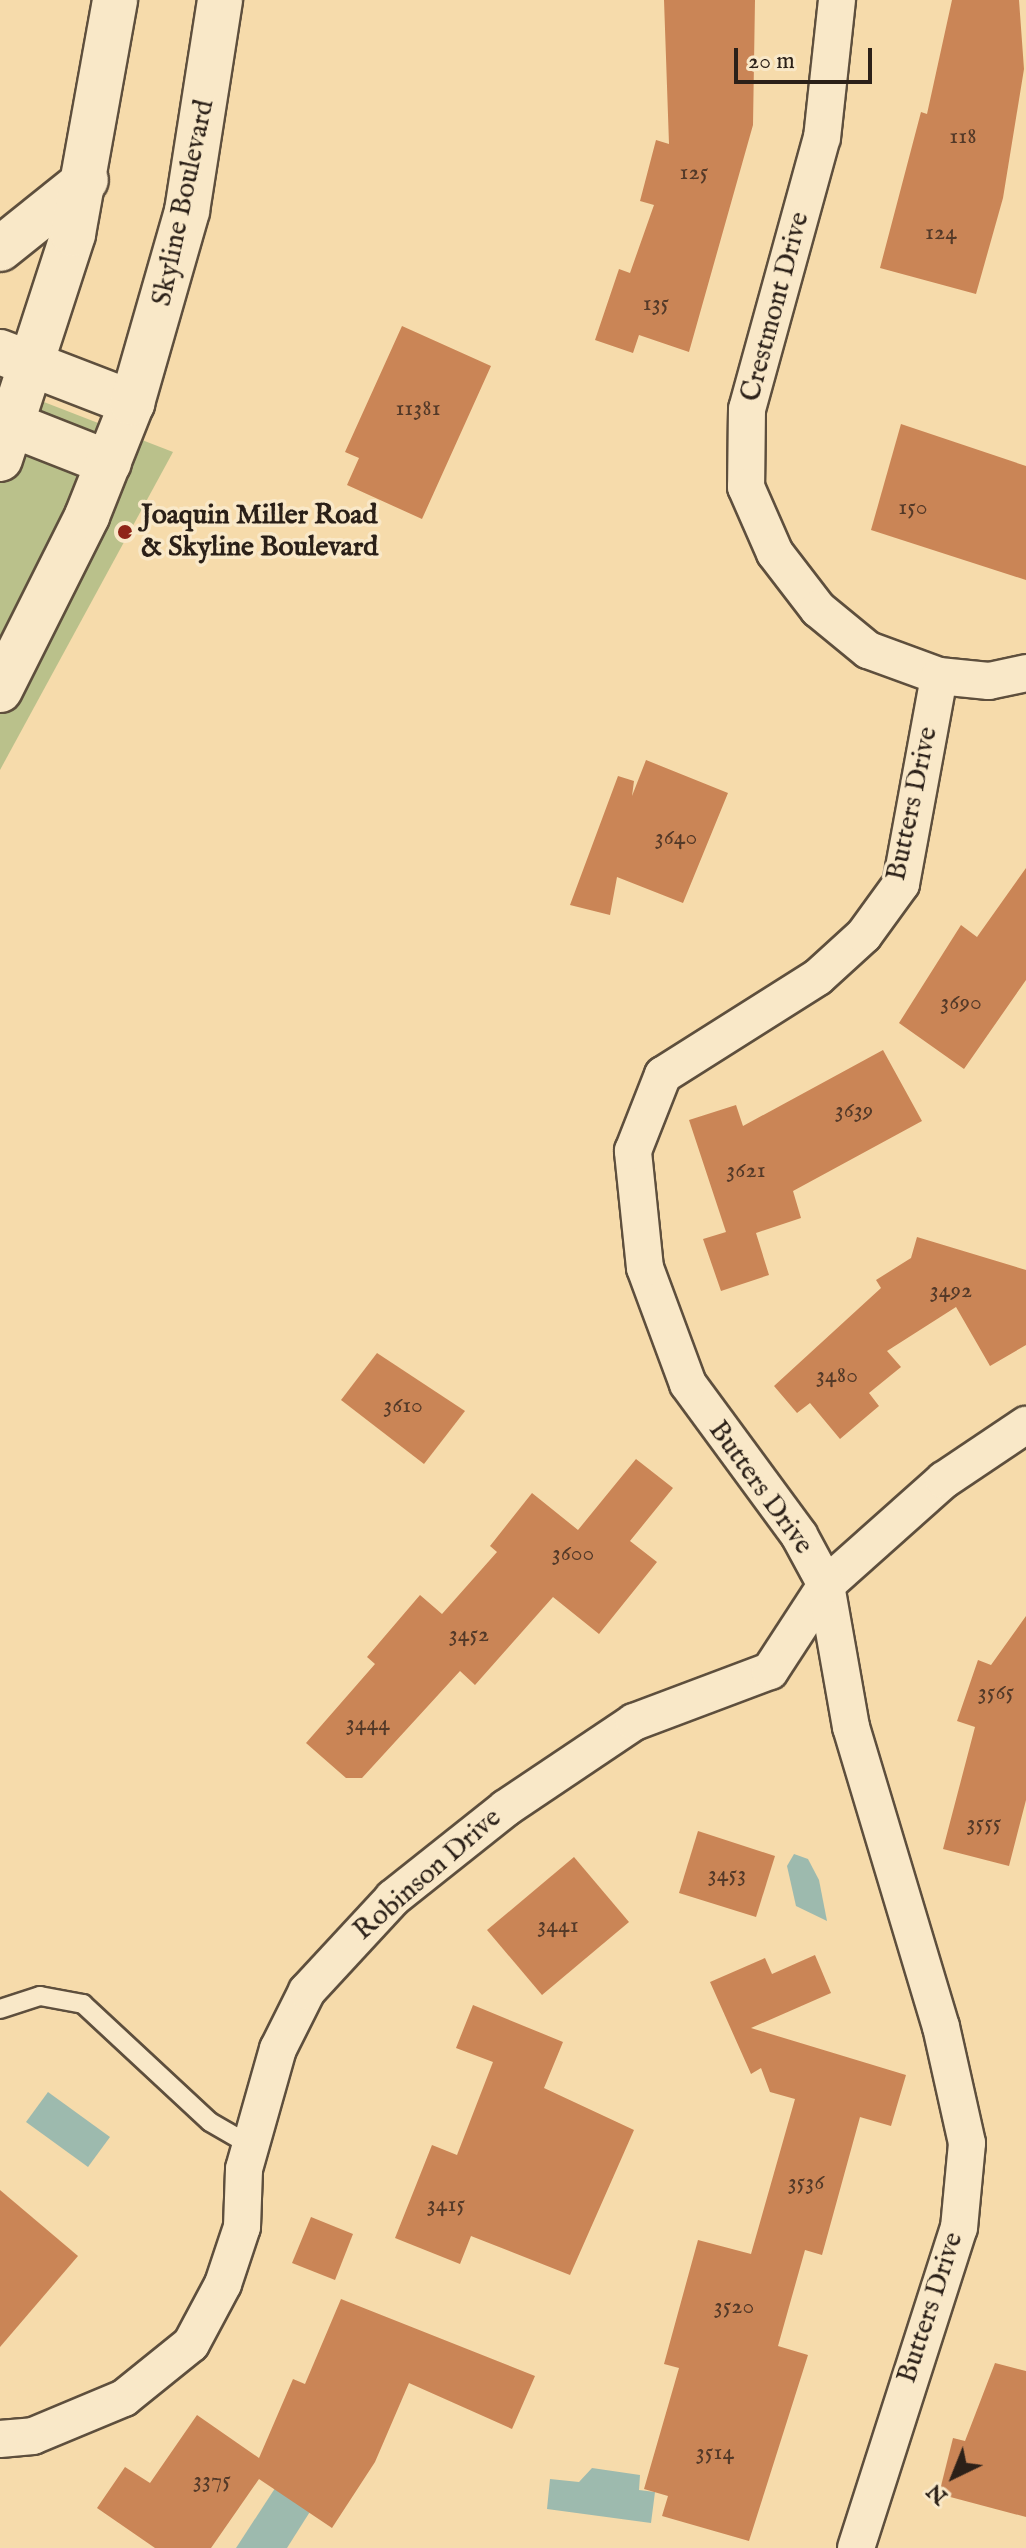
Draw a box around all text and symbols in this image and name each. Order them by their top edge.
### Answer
scale bar [738,32,876,82]
text: 20 m [748,46,795,77]
street label: Skyline Boulevard [146,97,222,309]
house number: 118 [949,123,977,151]
house number: 125 [680,159,708,187]
street label: Crestmont Drive [735,209,817,405]
house number: 124 [925,219,957,247]
house number: 135 [643,290,669,318]
house number: 11381 [395,395,441,423]
house number: 150 [898,494,928,522]
place label: Joaquin Miller Road & Skyline Boulevard [141,499,378,565]
marker: Joaquin Miller Road & Skyline Boulevard [116,523,134,541]
street label: Butters Drive [880,724,946,884]
house number: 3640 [655,824,697,852]
house number: 3690 [940,989,982,1017]
house number: 3639 [835,1097,873,1125]
house number: 3621 [726,1157,766,1185]
house number: 3492 [930,1277,972,1305]
house number: 3480 [816,1362,858,1390]
house number: 3610 [383,1392,423,1420]
street label: Butters Drive [700,1415,820,1561]
house number: 3600 [552,1540,594,1568]
house number: 3452 [449,1621,489,1649]
house number: 3565 [978,1679,1014,1707]
house number: 3444 [346,1710,390,1738]
street label: Robinson Drive [347,1802,509,1948]
house number: 3555 [966,1810,1002,1838]
house number: 3453 [708,1861,746,1889]
house number: 3441 [537,1912,579,1940]
house number: 3536 [788,2169,824,2197]
house number: 3415 [427,2191,465,2219]
street label: Butters Drive [891,2228,971,2388]
house number: 3520 [714,2293,754,2321]
north arrow [914,2436,994,2516]
house number: 3514 [696,2439,734,2467]
house number: 3375 [193,2467,231,2495]
text: N [921,2477,954,2510]

